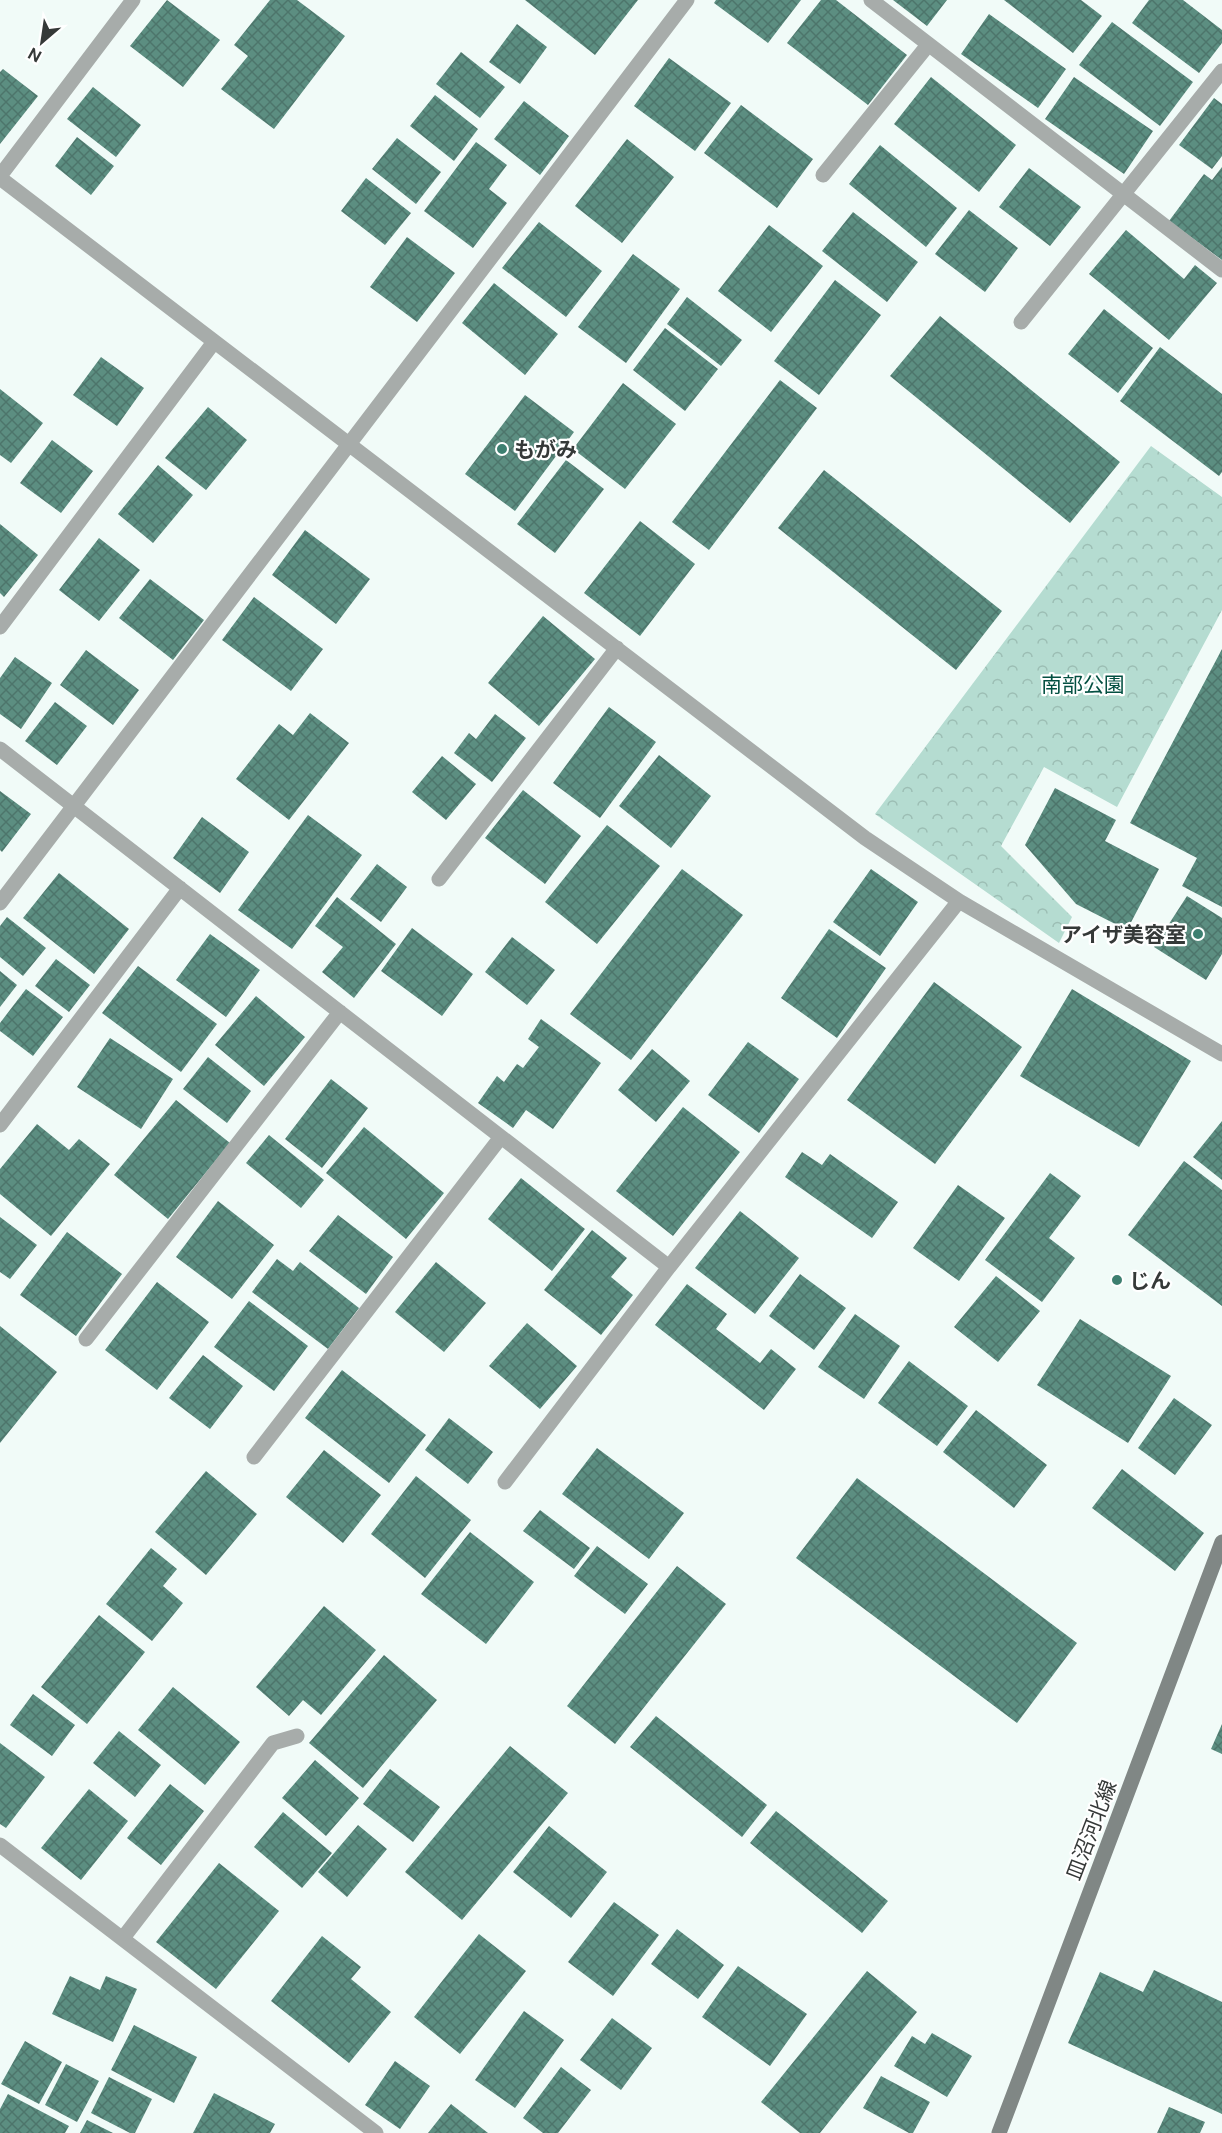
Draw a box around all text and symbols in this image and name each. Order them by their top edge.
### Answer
north arrow [12,12,72,72]
text: N [25,43,45,66]
place label: もがみ [514,437,577,462]
marker: もがみ [495,442,509,456]
park label: 南部公園 [1041,672,1125,697]
place label: アイザ美容室 [1061,922,1186,947]
marker: アイザ美容室 [1191,927,1205,941]
place label: じん [1129,1268,1171,1293]
marker: じん [1110,1273,1124,1287]
street label: 皿沼河北線 [1061,1777,1121,1883]

